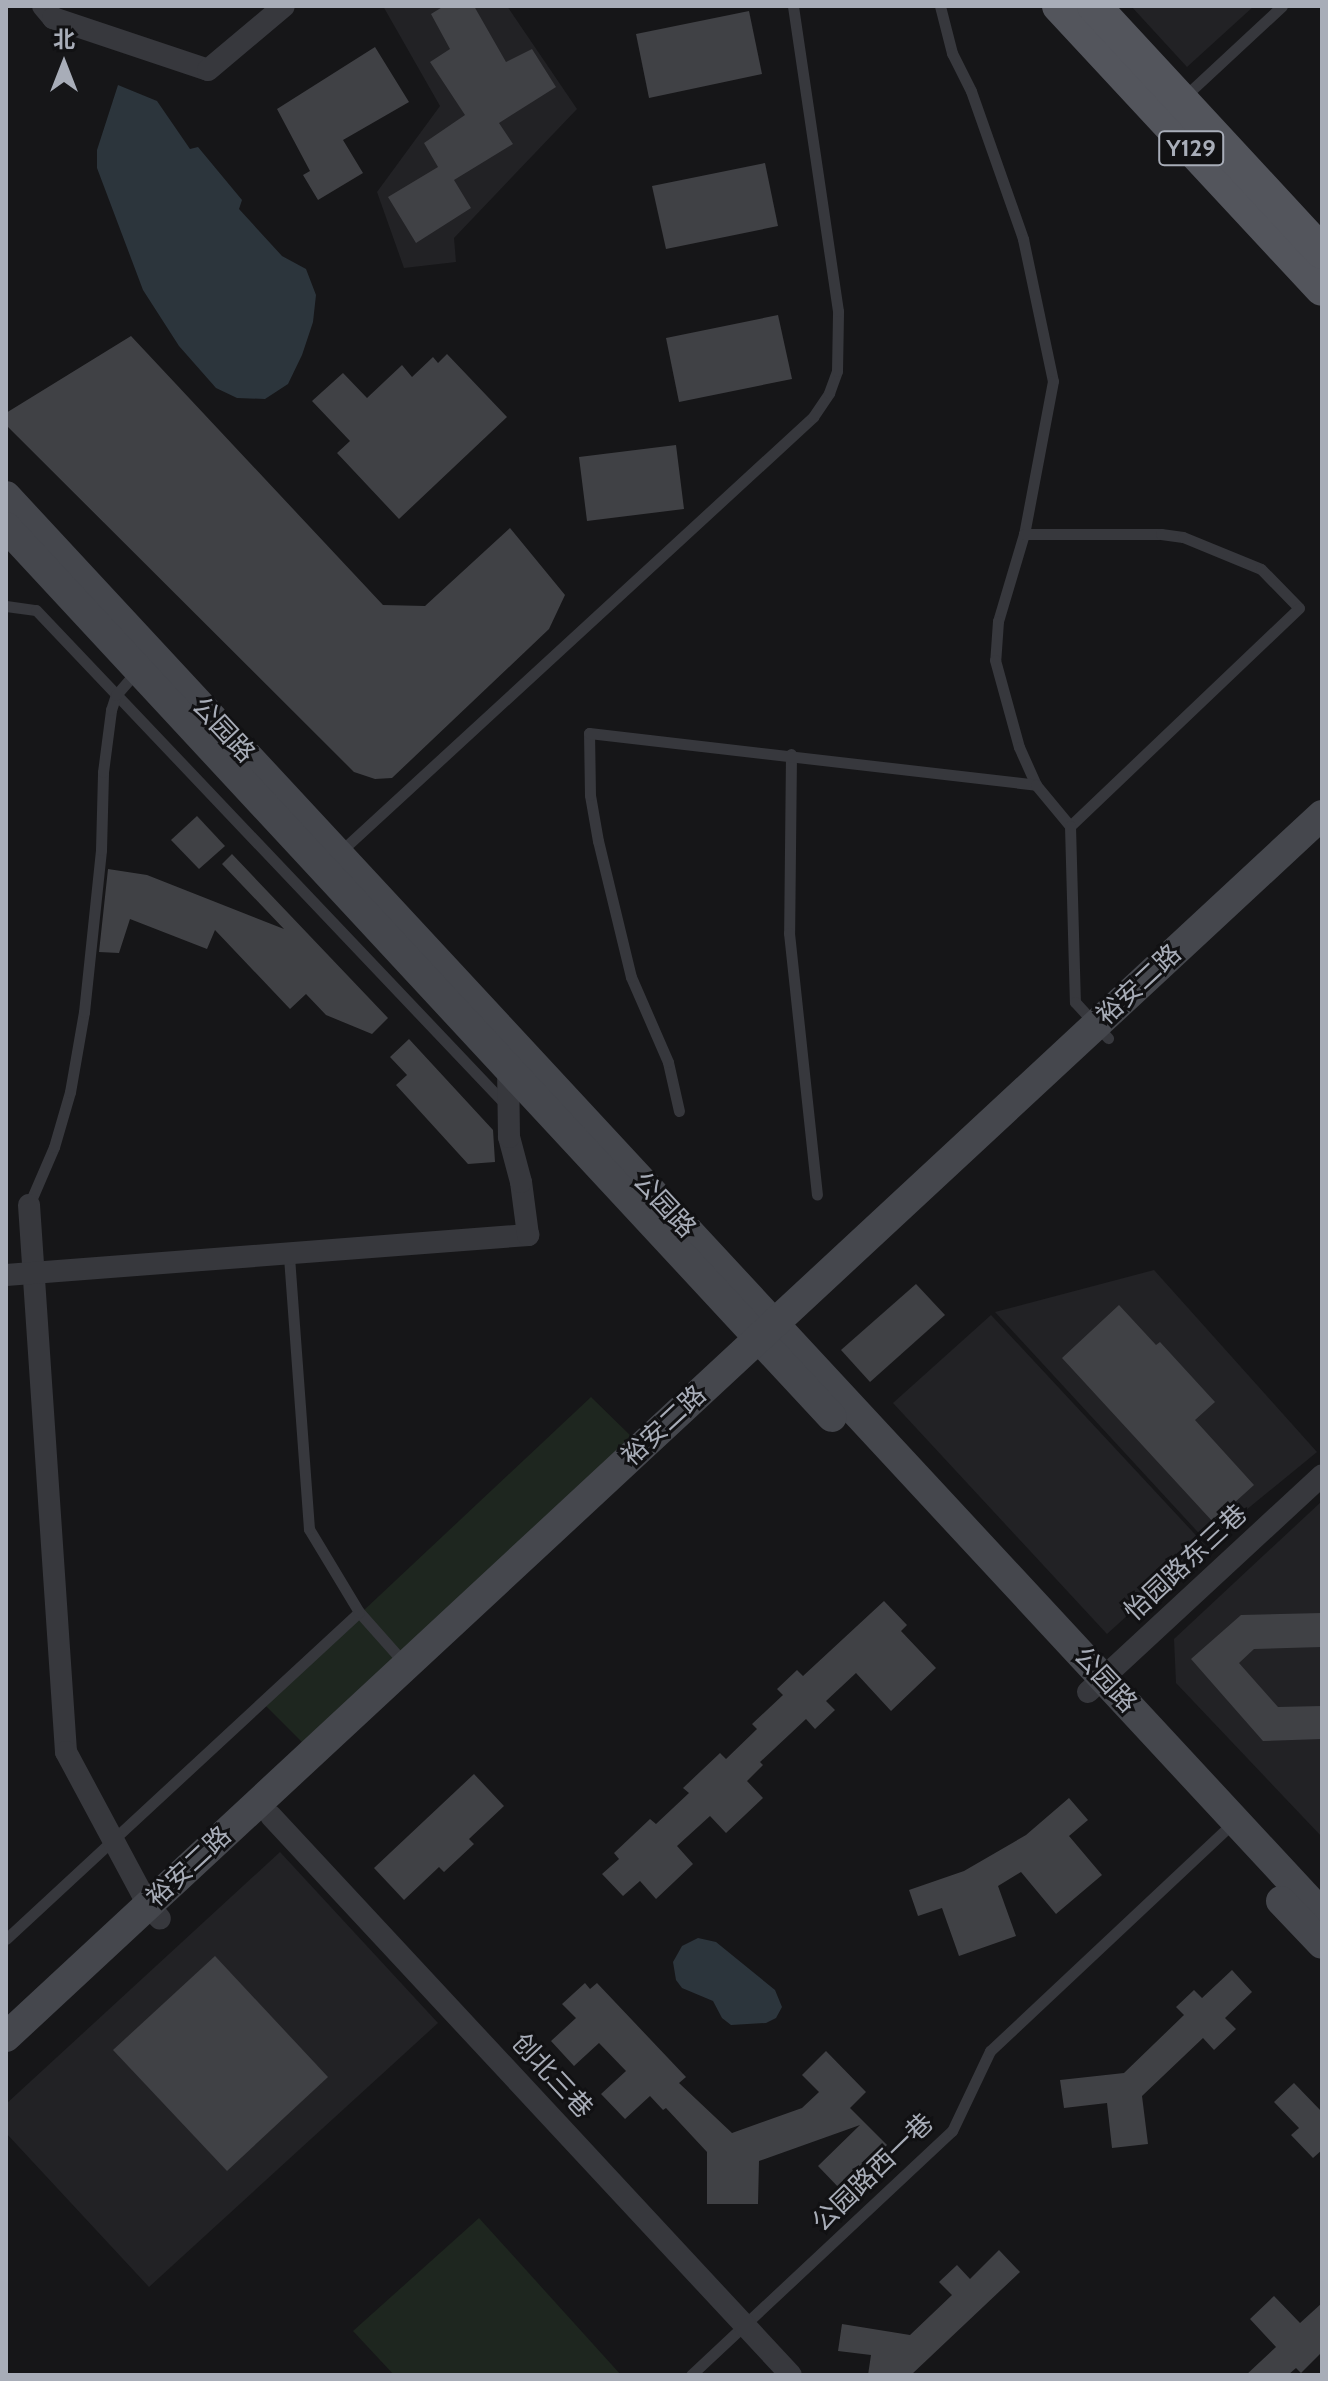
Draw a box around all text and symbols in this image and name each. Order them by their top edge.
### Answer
north arrow [24,24,104,104]
text: 北 [53,26,75,53]
road number: Y129 [1157,128,1225,168]
street label: 公园路 [185,691,261,769]
street label: 裕安二路 [1090,938,1188,1032]
street label: 公园路 [626,1166,702,1244]
street label: 裕安二路 [615,1379,713,1473]
street label: 怡园路东三巷 [1118,1498,1254,1628]
street label: 公园路 [1067,1641,1143,1719]
street label: 裕安二路 [140,1820,238,1914]
street label: 创北三巷 [505,2027,599,2125]
street label: 公园路西一巷 [806,2108,940,2238]

